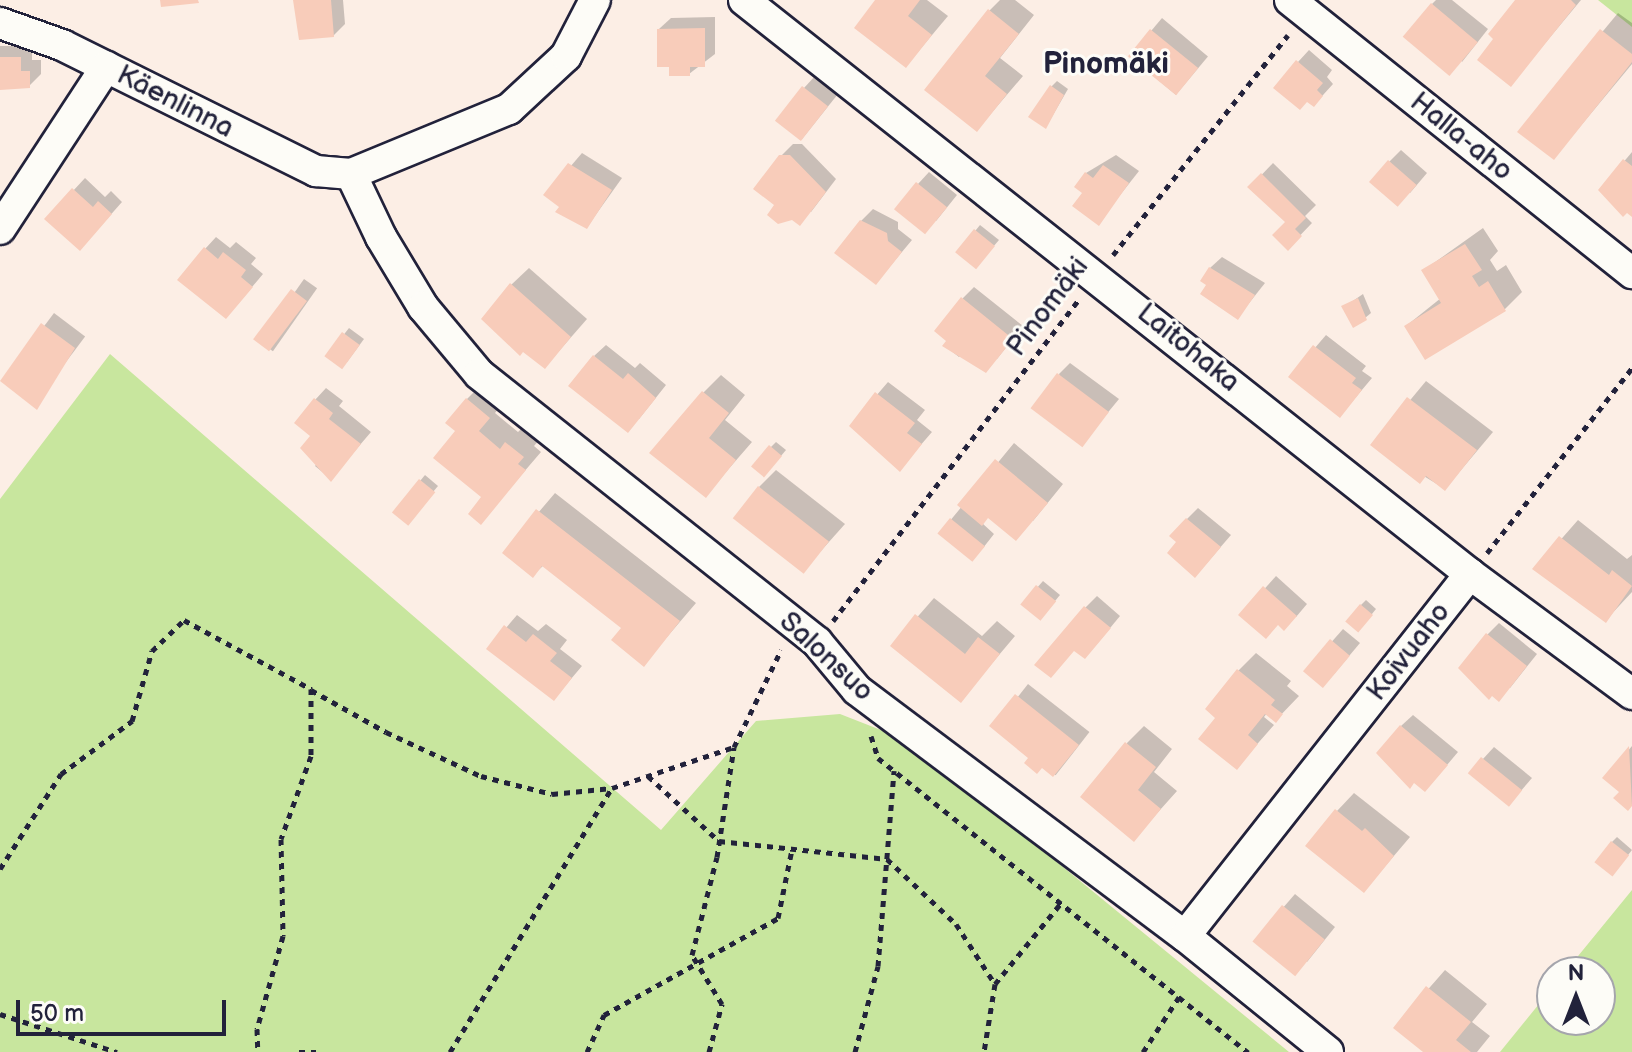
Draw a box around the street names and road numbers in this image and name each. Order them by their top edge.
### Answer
street label: Käenlinna [111,58,239,146]
street label: Halla-aho [1403,86,1519,188]
street label: Pinomäki [1000,251,1096,363]
street label: Laitohaka [1130,297,1246,399]
street label: Koivuaho [1360,596,1458,708]
street label: Salonsuo [772,605,880,709]

